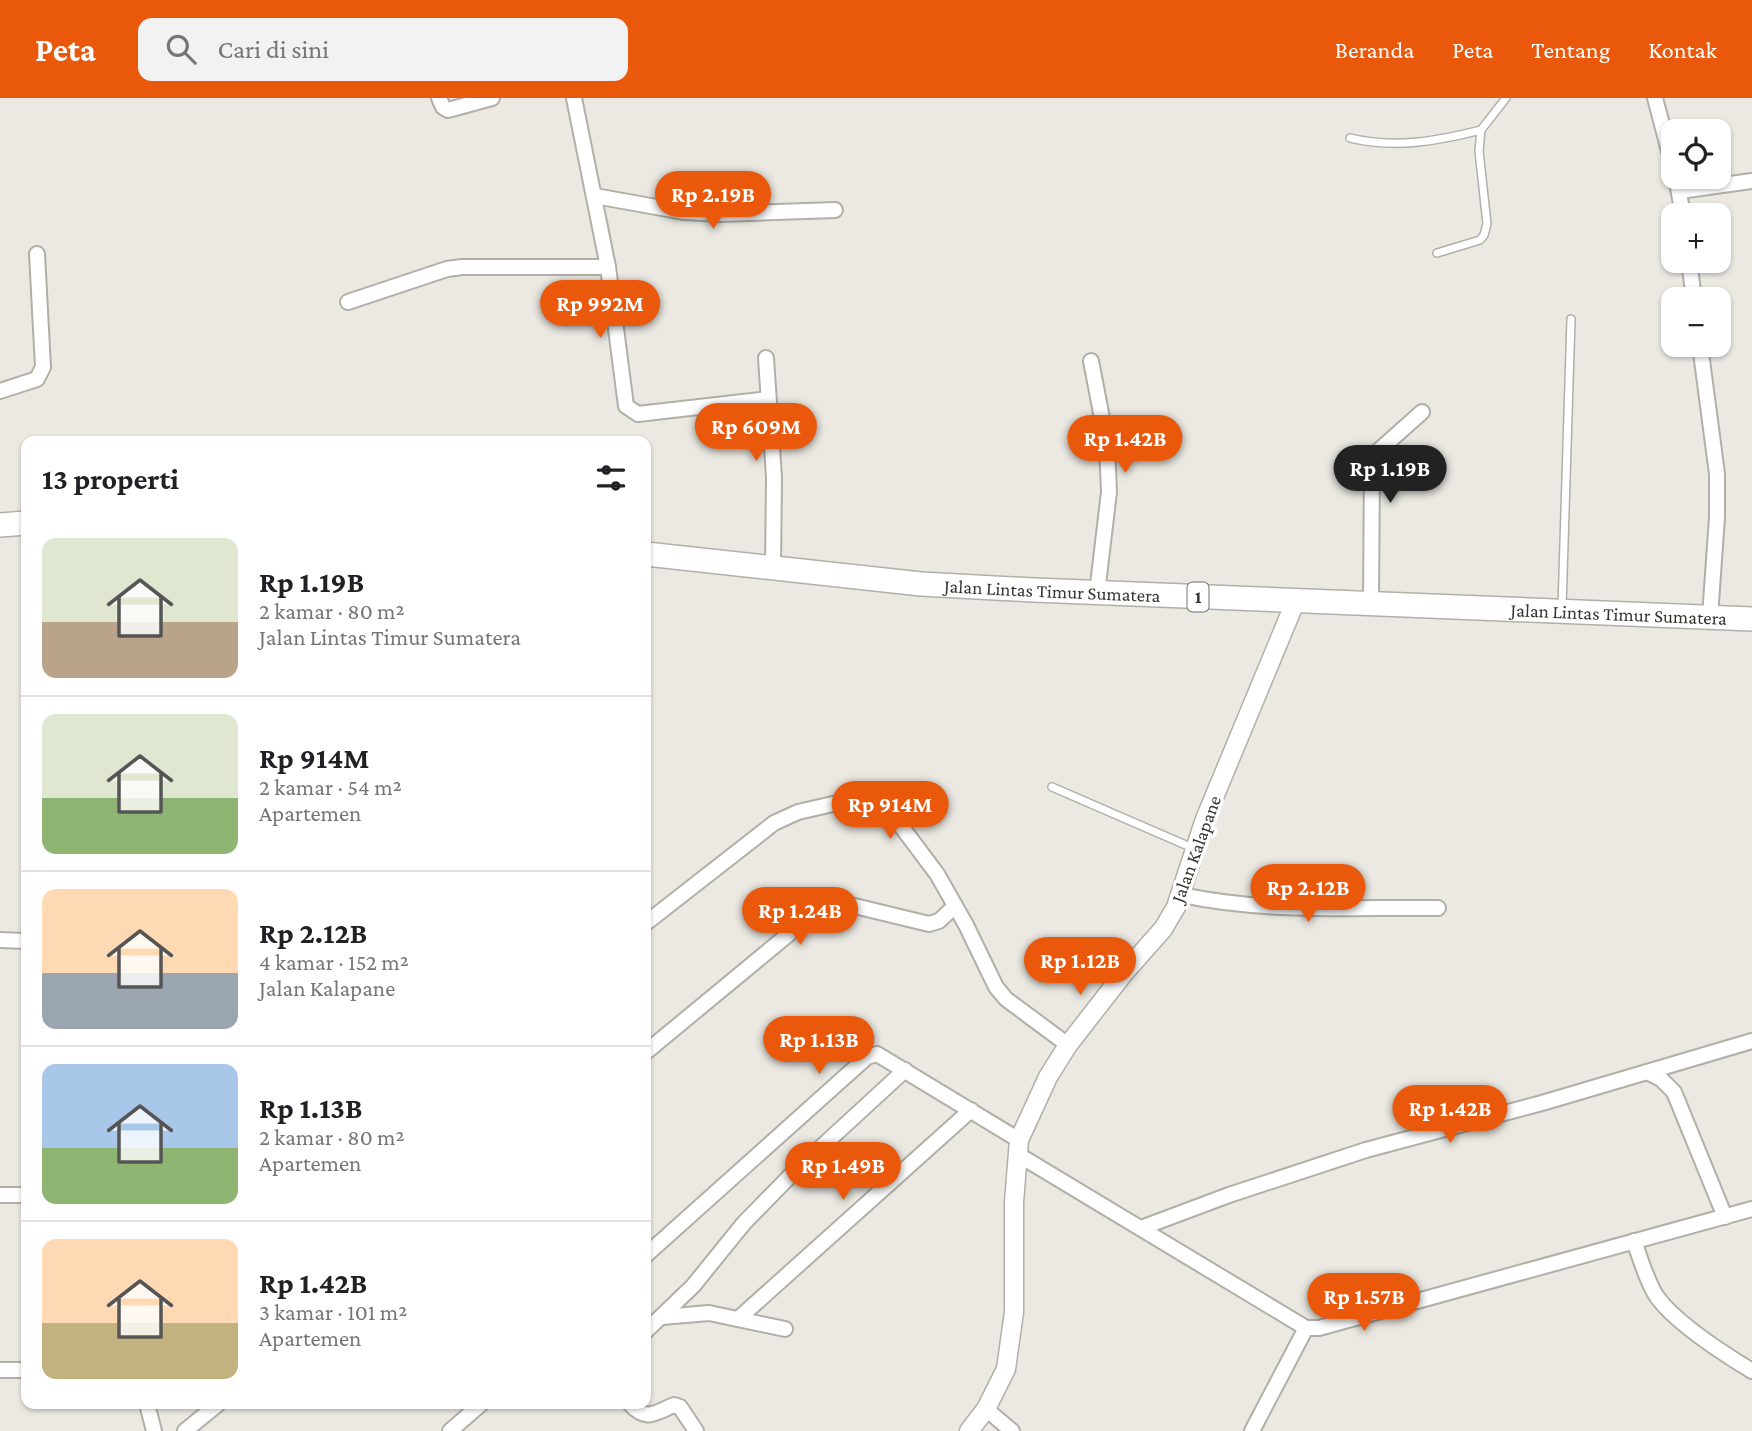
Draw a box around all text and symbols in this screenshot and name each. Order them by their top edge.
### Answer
search box [138,18,628,81]
icon: search [162,30,200,68]
text: Peta [35,31,96,68]
text: Cari di sini [218,35,329,64]
text: Beranda [1335,36,1414,63]
text: Peta [1452,36,1493,63]
text: Tentang [1531,36,1610,63]
text: Kontak [1648,36,1717,63]
map controls [1661,119,1731,357]
button: locate [1661,119,1731,189]
pin: Rp 2.19B [641,172,785,231]
text: Rp 2.19B [671,181,755,207]
button: + [1661,203,1731,273]
pin: Rp 992M [535,280,665,340]
button: − [1661,287,1731,357]
text: Rp 992M [556,290,644,316]
pin: Rp 609M [691,404,821,463]
text: Rp 609M [711,413,801,439]
pin: Rp 1.42B [1053,416,1197,475]
text: Rp 1.42B [1083,425,1167,451]
pin: Rp 1.19B [1318,446,1462,505]
text: Rp 1.19B [1350,455,1430,481]
icon: filters [592,459,630,497]
text: 13 properti [42,462,179,495]
text: Rp 1.19B [259,565,364,598]
icon: home [98,566,182,650]
street label: Jalan Lintas Timur Sumatera [942,575,1161,606]
road number: 1 [1188,583,1208,612]
text: 2 kamar · 80 m² [259,598,404,624]
street label: Jalan Lintas Timur Sumatera [1508,599,1728,628]
text: Jalan Lintas Timur Sumatera [259,624,521,650]
text: Rp 914M [259,741,369,774]
icon: home [98,742,182,826]
text: 2 kamar · 54 m² [259,774,402,800]
pin: Rp 914M [825,782,955,841]
text: Rp 914M [848,791,932,817]
street label: Jalan Kalapane [1166,793,1225,907]
text: Apartemen [259,800,361,826]
pin: Rp 2.12B [1236,864,1380,924]
text: Rp 2.12B [1266,874,1350,900]
pin: Rp 1.24B [728,888,872,947]
text: Rp 1.24B [758,897,842,923]
text: Rp 2.12B [259,916,367,949]
icon: home [98,917,182,1001]
pin: Rp 1.12B [1008,937,1152,997]
text: Rp 1.12B [1040,947,1120,973]
text: 4 kamar · 152 m² [259,949,409,975]
text: Jalan Kalapane [259,975,395,1001]
pin: Rp 1.13B [747,1016,891,1076]
text: Rp 1.13B [779,1026,859,1052]
pin: Rp 1.42B [1378,1086,1522,1145]
text: Rp 1.13B [259,1091,363,1124]
icon: home [98,1092,182,1176]
text: Rp 1.42B [1408,1095,1492,1121]
text: 2 kamar · 80 m² [259,1124,404,1150]
pin: Rp 1.49B [771,1142,915,1202]
text: Apartemen [259,1150,361,1176]
text: Rp 1.49B [801,1152,885,1178]
text: Rp 1.42B [259,1266,368,1299]
icon: home [98,1267,182,1351]
pin: Rp 1.57B [1292,1274,1436,1333]
text: Rp 1.57B [1323,1283,1405,1309]
text: 3 kamar · 101 m² [259,1299,407,1325]
text: Apartemen [259,1325,361,1351]

